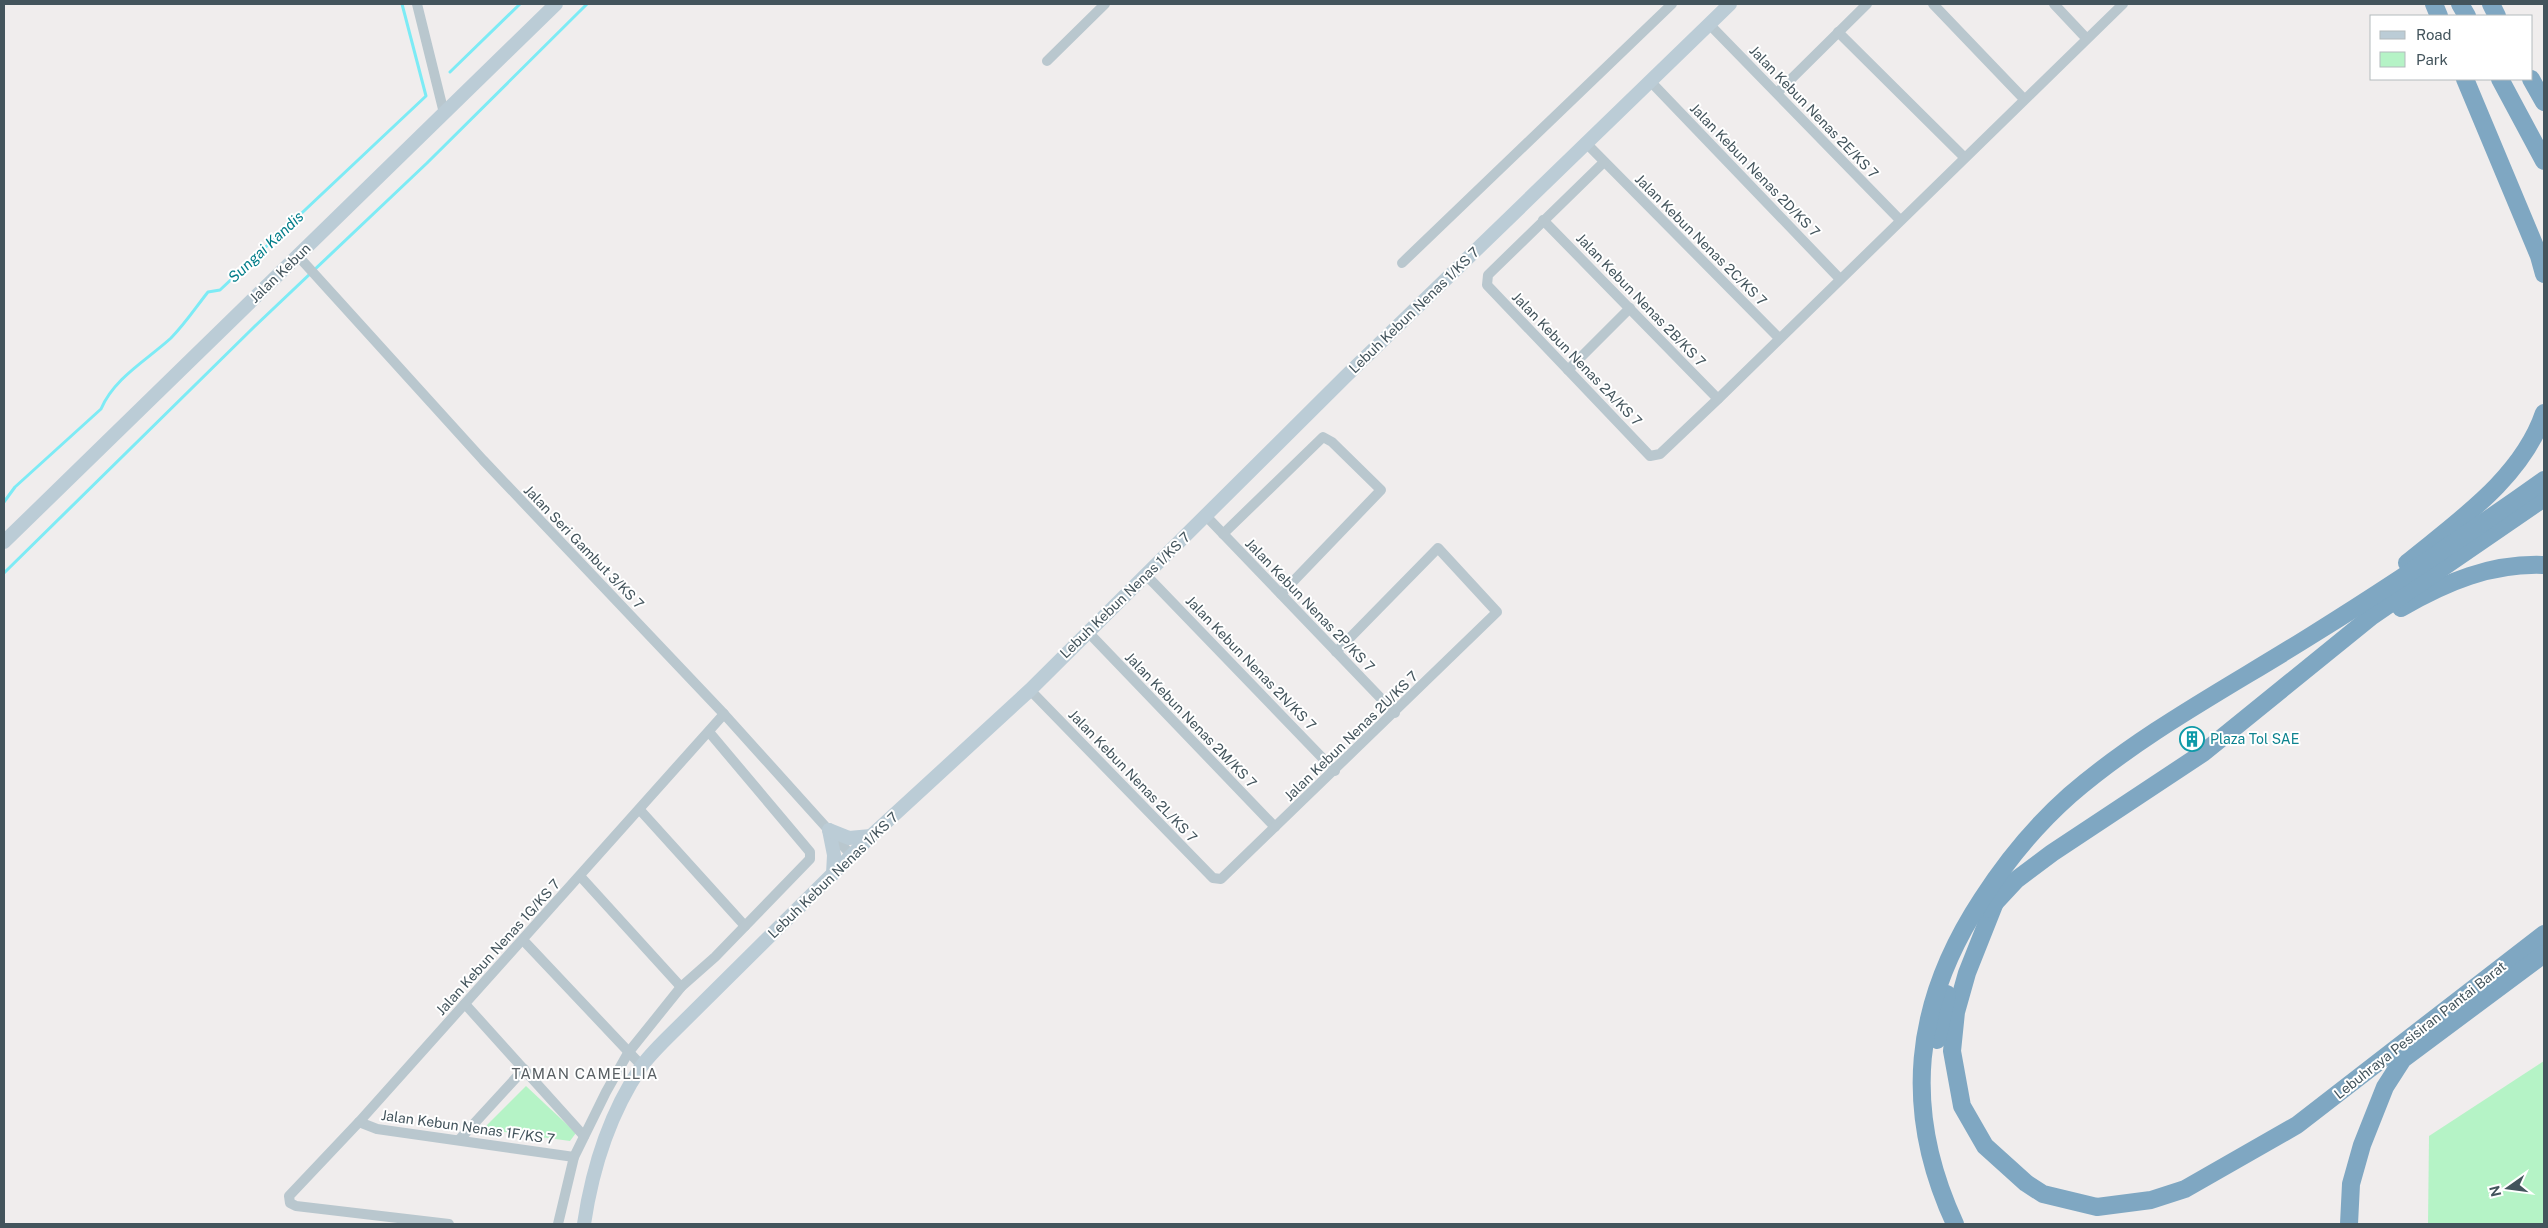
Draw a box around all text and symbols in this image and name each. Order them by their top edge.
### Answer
legend [2370,15,2533,80]
text: Road [2416,26,2452,43]
street label: Jalan Kebun Nenas 2E/KS 7 [1746,42,1882,182]
text: Park [2416,51,2448,68]
street label: Jalan Kebun Nenas 2D/KS 7 [1687,100,1823,240]
street label: Jalan Kebun Nenas 2C/KS 7 [1632,171,1770,309]
water label: Sungai Kandis [225,207,307,286]
street label: Jalan Kebun Nenas 2B/KS 7 [1573,230,1709,370]
street label: Jalan Kebun [246,240,314,306]
street label: Lebuh Kebun Nenas 1/KS 7 [1346,244,1482,376]
street label: Jalan Kebun Nenas 2A/KS 7 [1509,289,1645,429]
street label: Jalan Seri Gambut 3/KS 7 [521,482,647,612]
street label: Lebuh Kebun Nenas 1/KS 7 [1057,529,1193,661]
street label: Jalan Kebun Nenas 2P/KS 7 [1242,535,1378,675]
street label: Jalan Kebun Nenas 2N/KS 7 [1183,593,1319,733]
street label: Jalan Kebun Nenas 2M/KS 7 [1122,649,1260,791]
street label: Jalan Kebun Nenas 2U/KS 7 [1281,668,1421,804]
street label: Jalan Kebun Nenas 2L/KS 7 [1065,706,1201,846]
building icon: Plaza Tol SAE [2179,726,2205,752]
place label: Plaza Tol SAE [2210,731,2299,747]
street label: Lebuh Kebun Nenas 1/KS 7 [765,809,901,941]
street label: Jalan Kebun Nenas 1G/KS 7 [433,876,563,1018]
street label: Lebuhraya Pesisiran Pantai Barat [2331,958,2509,1102]
district label: TAMAN CAMELLIA [512,1065,658,1082]
street label: Jalan Kebun Nenas 1F/KS 7 [380,1107,556,1147]
north arrow [2483,1163,2533,1213]
text: N [2486,1184,2504,1198]

